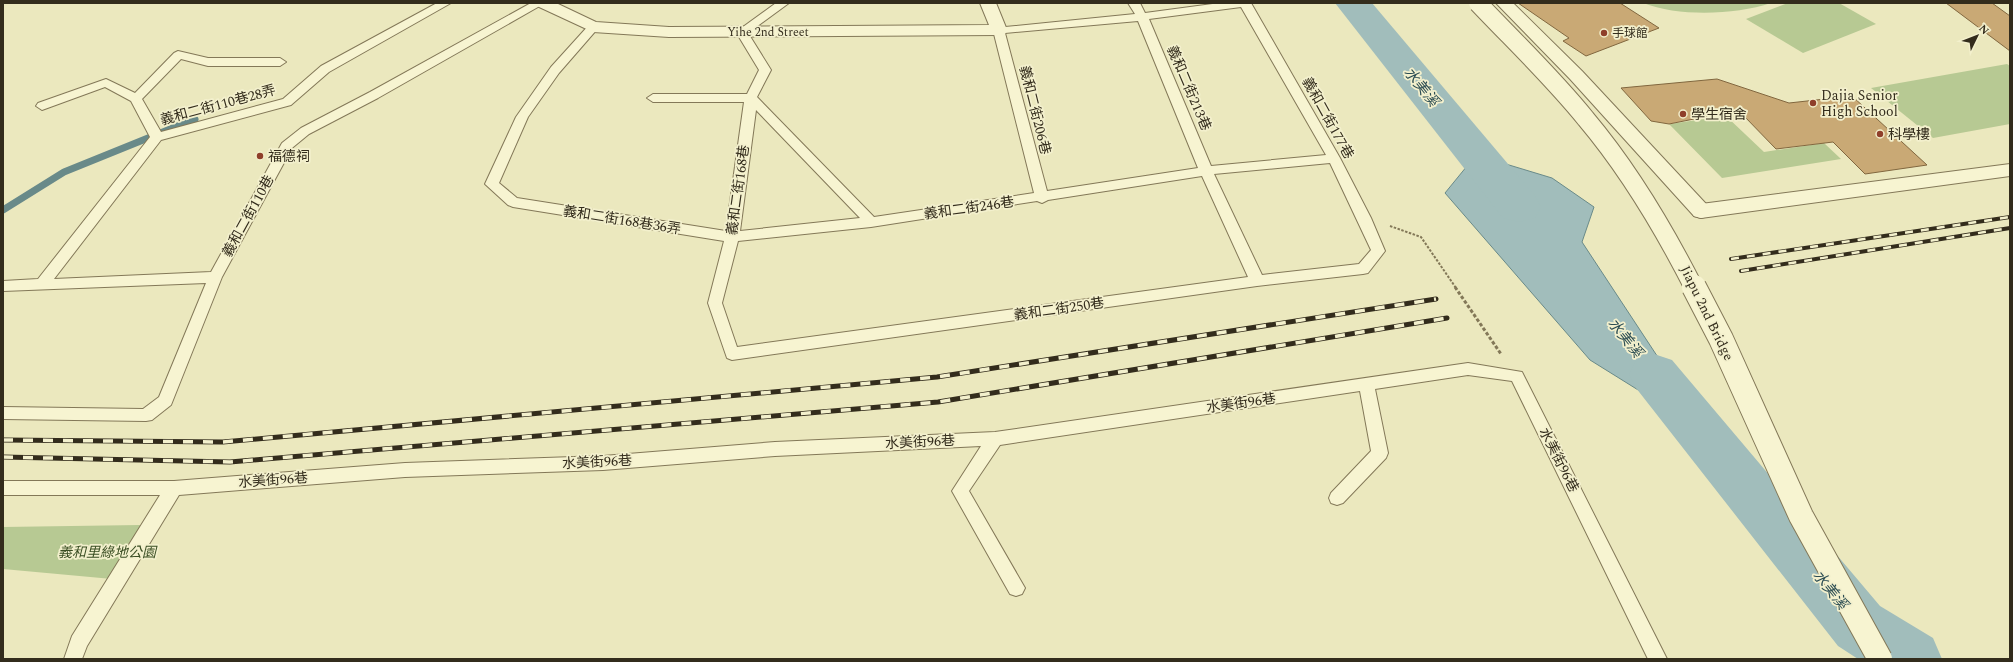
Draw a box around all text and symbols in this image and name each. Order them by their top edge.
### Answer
north arrow [1957,16,1997,56]
text: N [1975,20,1993,39]
street label: Yihe 2nd Street [727,23,809,42]
place label: 手球館 [1612,24,1648,43]
marker: 手球館 [1599,28,1609,38]
street label: 義和二街213巷 [1162,42,1216,134]
water label: 水美溪 [1398,62,1445,113]
street label: 義和二街206巷 [1014,63,1056,157]
street label: 義和二街177巷 [1297,73,1359,163]
street label: 義和二街110巷28弄 [158,79,278,131]
place label: Dajia Senior High School [1821,85,1898,122]
marker: Dajia Senior High School [1808,98,1818,108]
place label: 學生宿舍 [1691,104,1747,125]
marker: 學生宿舍 [1678,109,1688,119]
place label: 科學樓 [1888,124,1930,145]
marker: 科學樓 [1875,129,1885,139]
street label: 義和二街168巷 [721,143,755,237]
place label: 福德祠 [268,146,310,167]
marker: 福德祠 [255,151,265,161]
street label: 義和二街110巷 [217,171,279,261]
street label: 義和二街246巷 [922,191,1016,225]
street label: 義和二街168巷36弄 [562,200,682,240]
street label: Jiapu 2nd Bridge [1675,262,1739,364]
street label: 義和二街250巷 [1012,292,1106,326]
water label: 水美溪 [1602,313,1649,364]
street label: 水美街96巷 [1205,388,1277,418]
street label: 水美街96巷 [1534,424,1584,496]
street label: 水美街96巷 [884,430,956,454]
street label: 水美街96巷 [561,450,633,474]
street label: 水美街96巷 [237,467,309,493]
park label: 義和里綠地公園 [58,542,158,563]
water label: 水美溪 [1807,565,1854,616]

